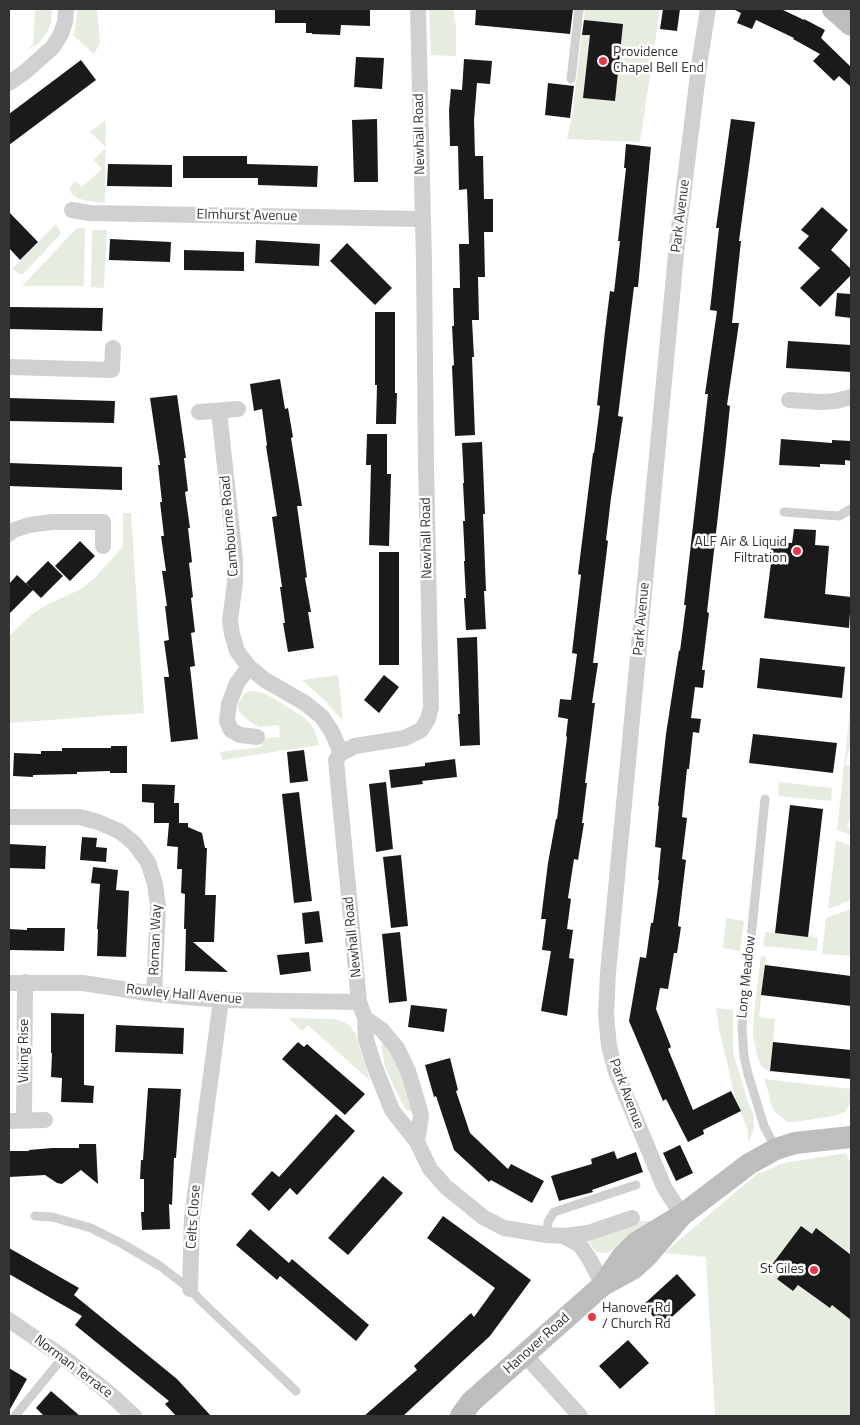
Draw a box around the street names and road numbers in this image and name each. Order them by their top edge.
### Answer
street label: Newhall Road [411,93,429,175]
street label: Park Avenue [668,178,694,254]
street label: Elmhurst Avenue [196,207,298,225]
street label: Cambourne Road [217,475,243,577]
street label: Newhall Road [418,497,436,579]
street label: Park Avenue [630,582,654,656]
street label: Newhall Road [340,896,366,978]
street label: Roman Way [146,904,166,976]
street label: Long Meadow [734,935,760,1019]
street label: Rowley Hall Avenue [125,982,243,1008]
street label: Viking Rise [17,1019,33,1083]
street label: Park Avenue [605,1057,647,1131]
street label: Celts Close [183,1184,205,1250]
street label: Hanover Road [500,1310,574,1378]
street label: Norman Terrace [30,1332,116,1402]

